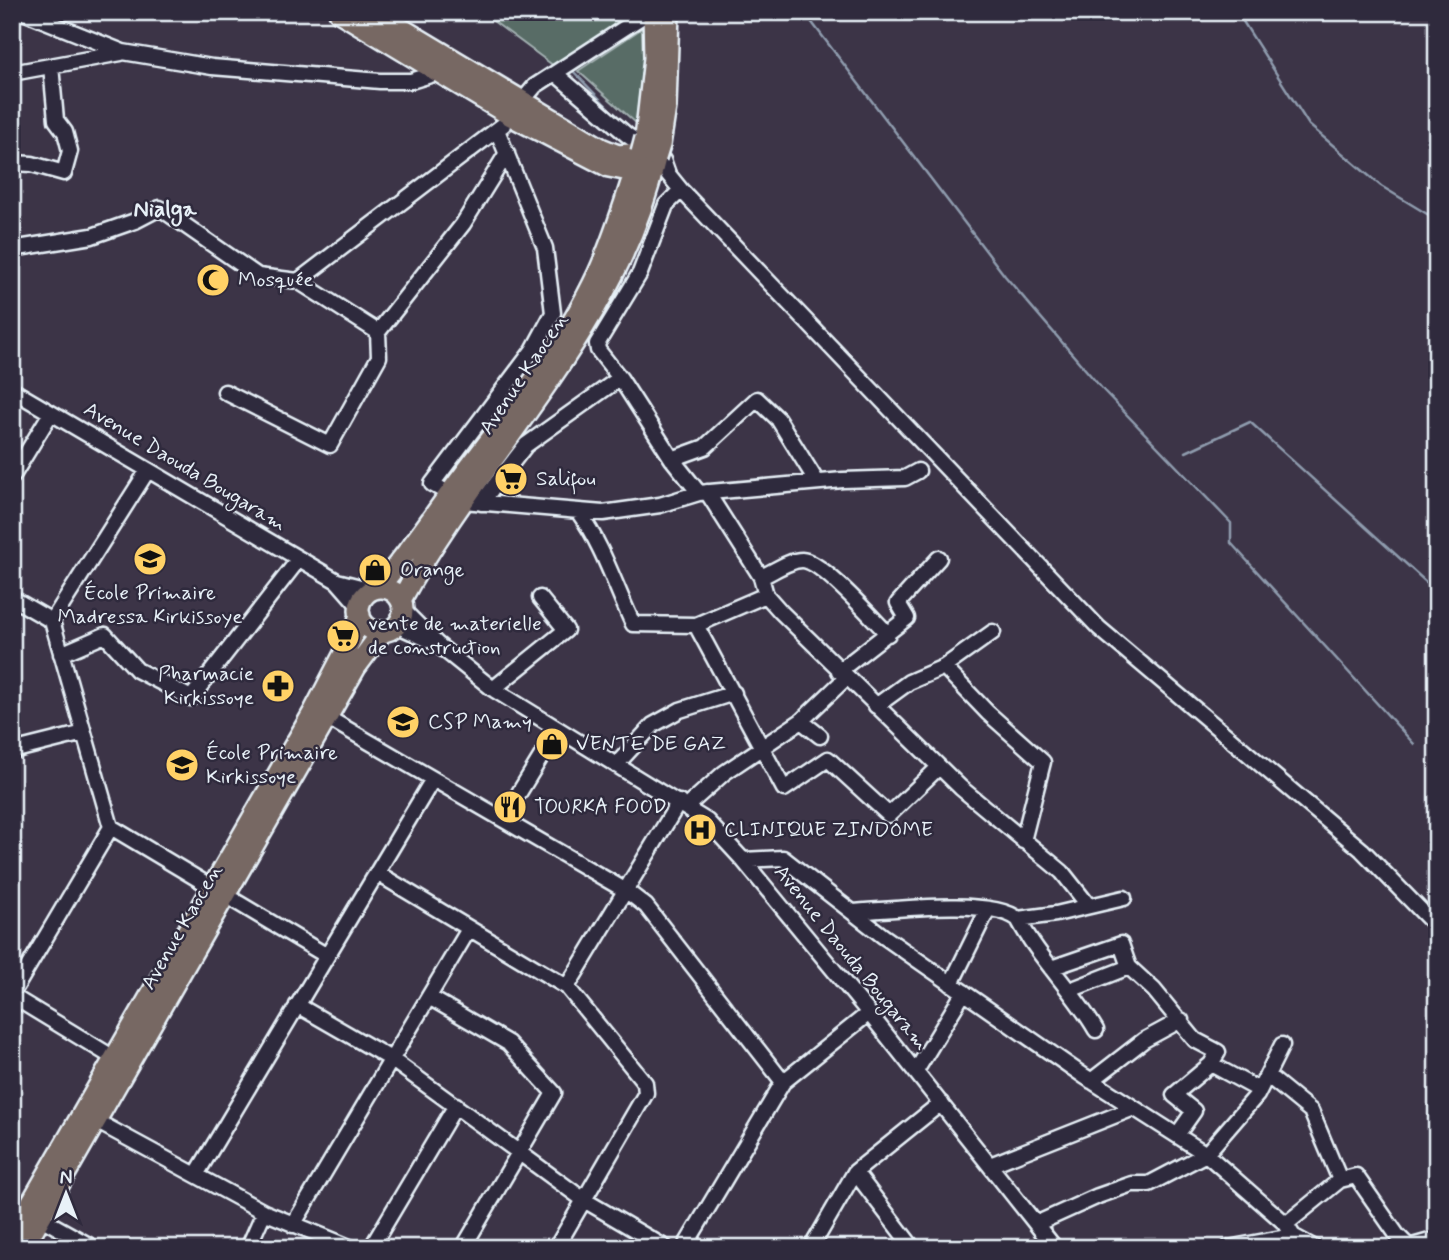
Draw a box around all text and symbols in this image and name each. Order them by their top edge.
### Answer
district label: Nialga [133,195,198,227]
mosque icon: Mosquée [194,261,232,299]
place label: Mosquée [238,266,314,294]
street label: Avenue Kaocen [473,307,575,440]
street label: Avenue Daouda Bougaram [78,395,292,540]
supermarket icon: Salifou [492,460,530,498]
place label: Salifou [536,465,596,495]
school or university icon: École Primaire Madressa Kirkissoye [131,540,169,578]
shop icon: Orange [356,551,394,589]
place label: Orange [400,556,465,585]
place label: École Primaire Madressa Kirkissoye [57,579,243,631]
place label: vente de materielle de construction [368,610,542,662]
supermarket icon: vente de materielle de construction [324,617,362,655]
place label: Pharmacie Kirkissoye [158,660,254,712]
pharmacy icon: Pharmacie Kirkissoye [259,667,297,705]
school or university icon: CSP Mamy [384,703,422,741]
place label: CSP Mamy [428,708,532,736]
shop icon: VENTE DE GAZ [533,725,571,763]
place label: VENTE DE GAZ [576,730,726,758]
place label: École Primaire Kirkissoye [206,739,338,791]
school or university icon: École Primaire Kirkissoye [163,746,201,784]
restaurant icon: TOURKA FOOD [491,788,529,826]
place label: TOURKA FOOD [534,793,667,821]
hospital icon: CLINIQUE ZINDOME [681,811,719,849]
place label: CLINIQUE ZINDOME [724,816,933,844]
street label: Avenue Kaocen [135,858,230,995]
street label: Avenue Daouda Bougaram [766,859,935,1057]
north arrow [32,1158,102,1228]
text: N [60,1166,72,1191]

